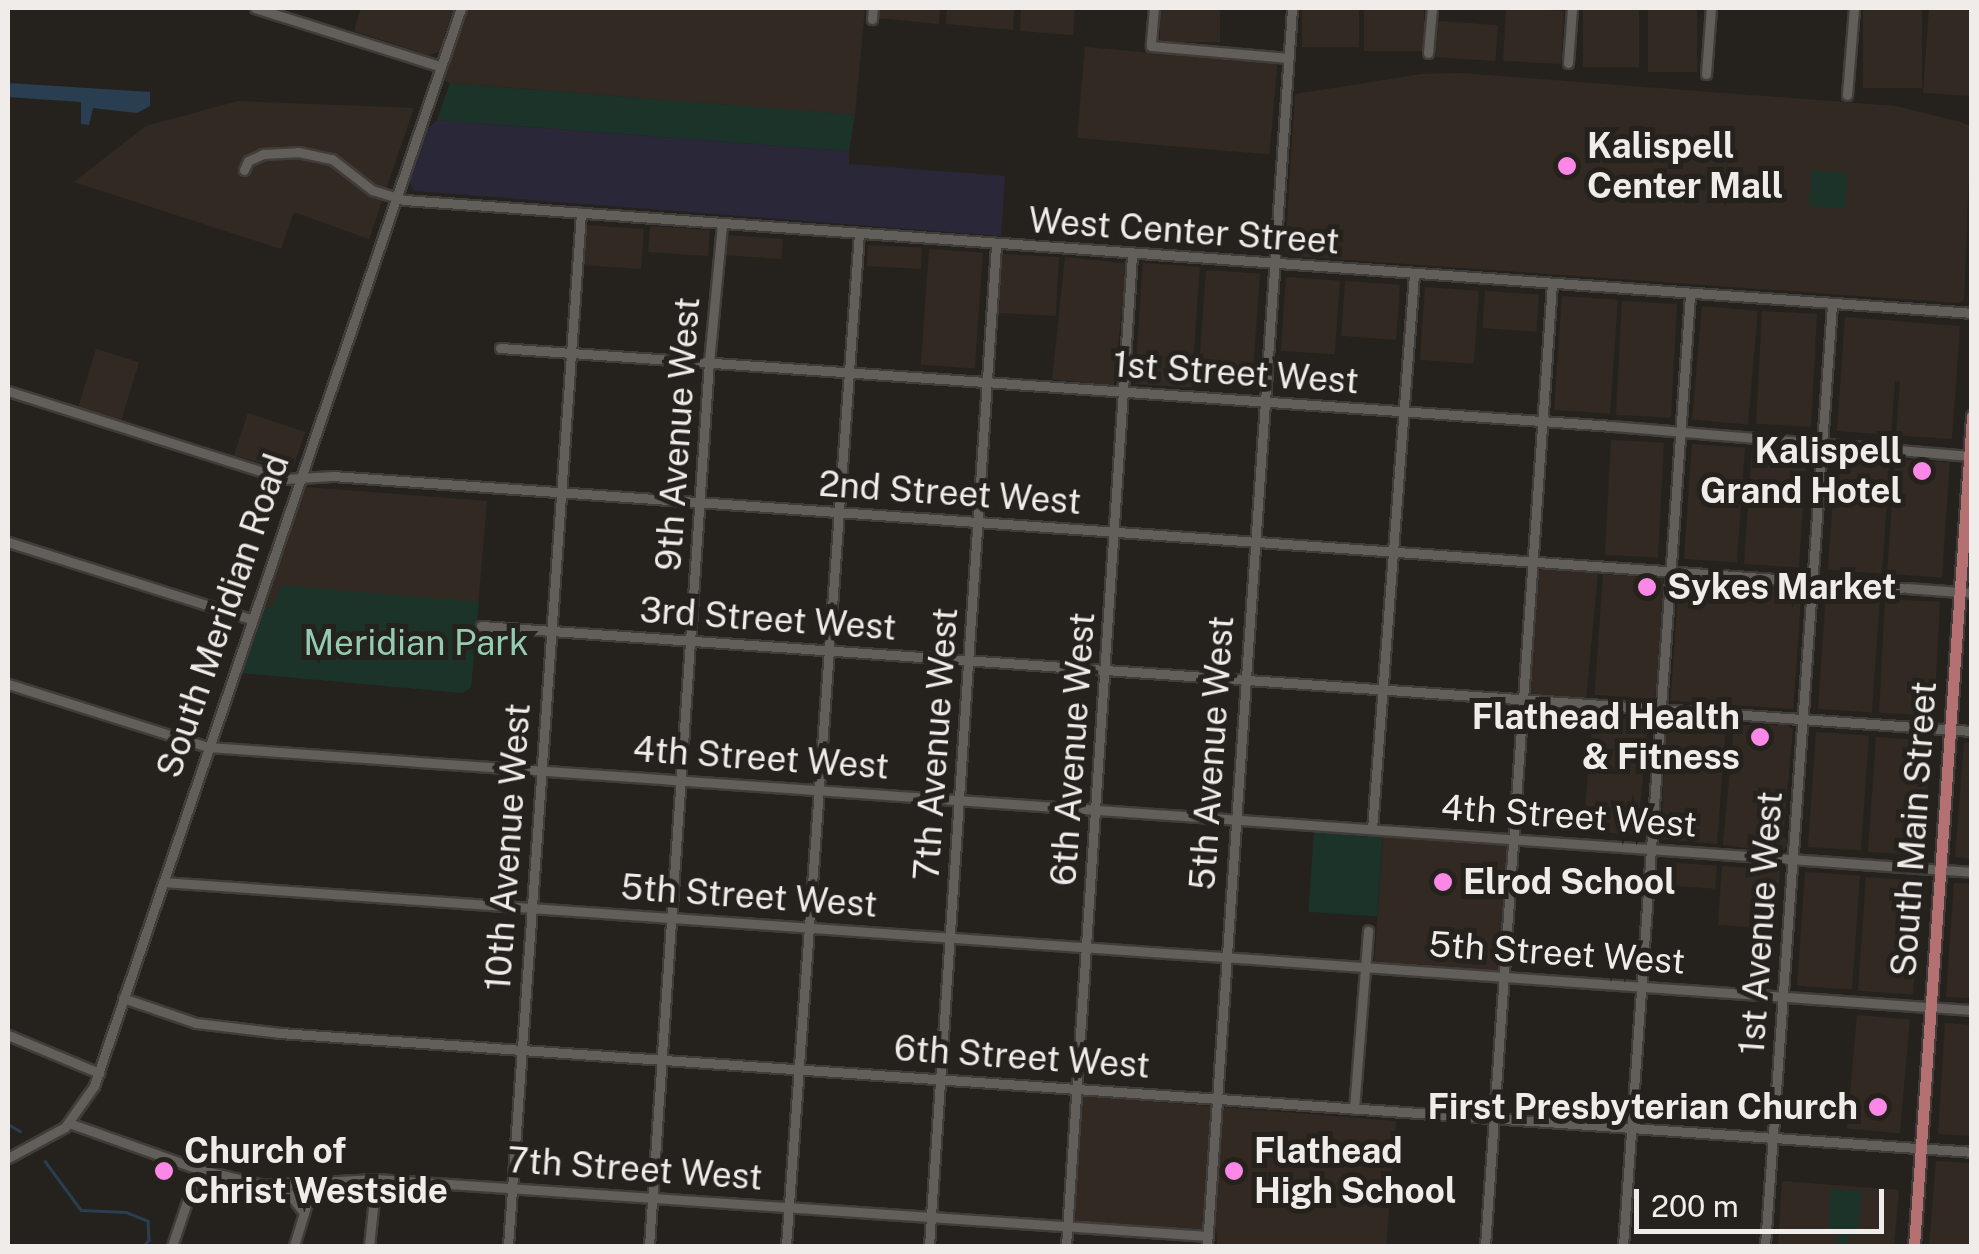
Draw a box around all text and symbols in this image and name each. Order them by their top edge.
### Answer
place label: Kalispell Center Mall [1587,125,1783,207]
marker: Kalispell Center Mall [1556,155,1578,177]
street label: West Center Street [1027,199,1341,263]
street label: 9th Avenue West [647,295,709,573]
street label: 1st Street West [1111,343,1361,403]
place label: Kalispell Grand Hotel [1700,430,1902,512]
street label: South Meridian Road [148,449,298,783]
marker: Kalispell Grand Hotel [1911,460,1933,482]
street label: 2nd Street West [817,463,1083,523]
place label: Sykes Market [1667,566,1897,608]
marker: Sykes Market [1636,576,1658,598]
street label: 3rd Street West [638,589,898,649]
street label: 7th Avenue West [905,606,967,882]
street label: 6th Avenue West [1042,610,1104,888]
street label: 5th Avenue West [1181,614,1243,892]
park label: Meridian Park [303,622,529,664]
street label: South Main Street [1883,680,1945,978]
place label: Flathead Health & Fitness [1472,696,1740,778]
street label: 10th Avenue West [477,701,539,993]
marker: Flathead Health & Fitness [1749,726,1771,748]
street label: 4th Street West [631,728,891,788]
street label: 4th Street West [1439,786,1699,846]
street label: 1st Avenue West [1731,789,1791,1057]
place label: Elrod School [1463,861,1676,903]
street label: 5th Street West [619,866,879,926]
marker: Elrod School [1432,871,1454,893]
street label: 5th Street West [1427,923,1687,983]
street label: 6th Street West [892,1027,1152,1087]
place label: First Presbyterian Church [1428,1086,1858,1128]
marker: First Presbyterian Church [1867,1096,1889,1118]
place label: Church of Christ Westside [184,1130,449,1212]
place label: Flathead High School [1254,1130,1456,1212]
street label: 7th Street West [506,1139,764,1199]
marker: Church of Christ Westside [153,1160,175,1182]
marker: Flathead High School [1223,1160,1245,1182]
scale bar [1639,1169,1889,1231]
text: 200 m [1651,1188,1739,1224]

